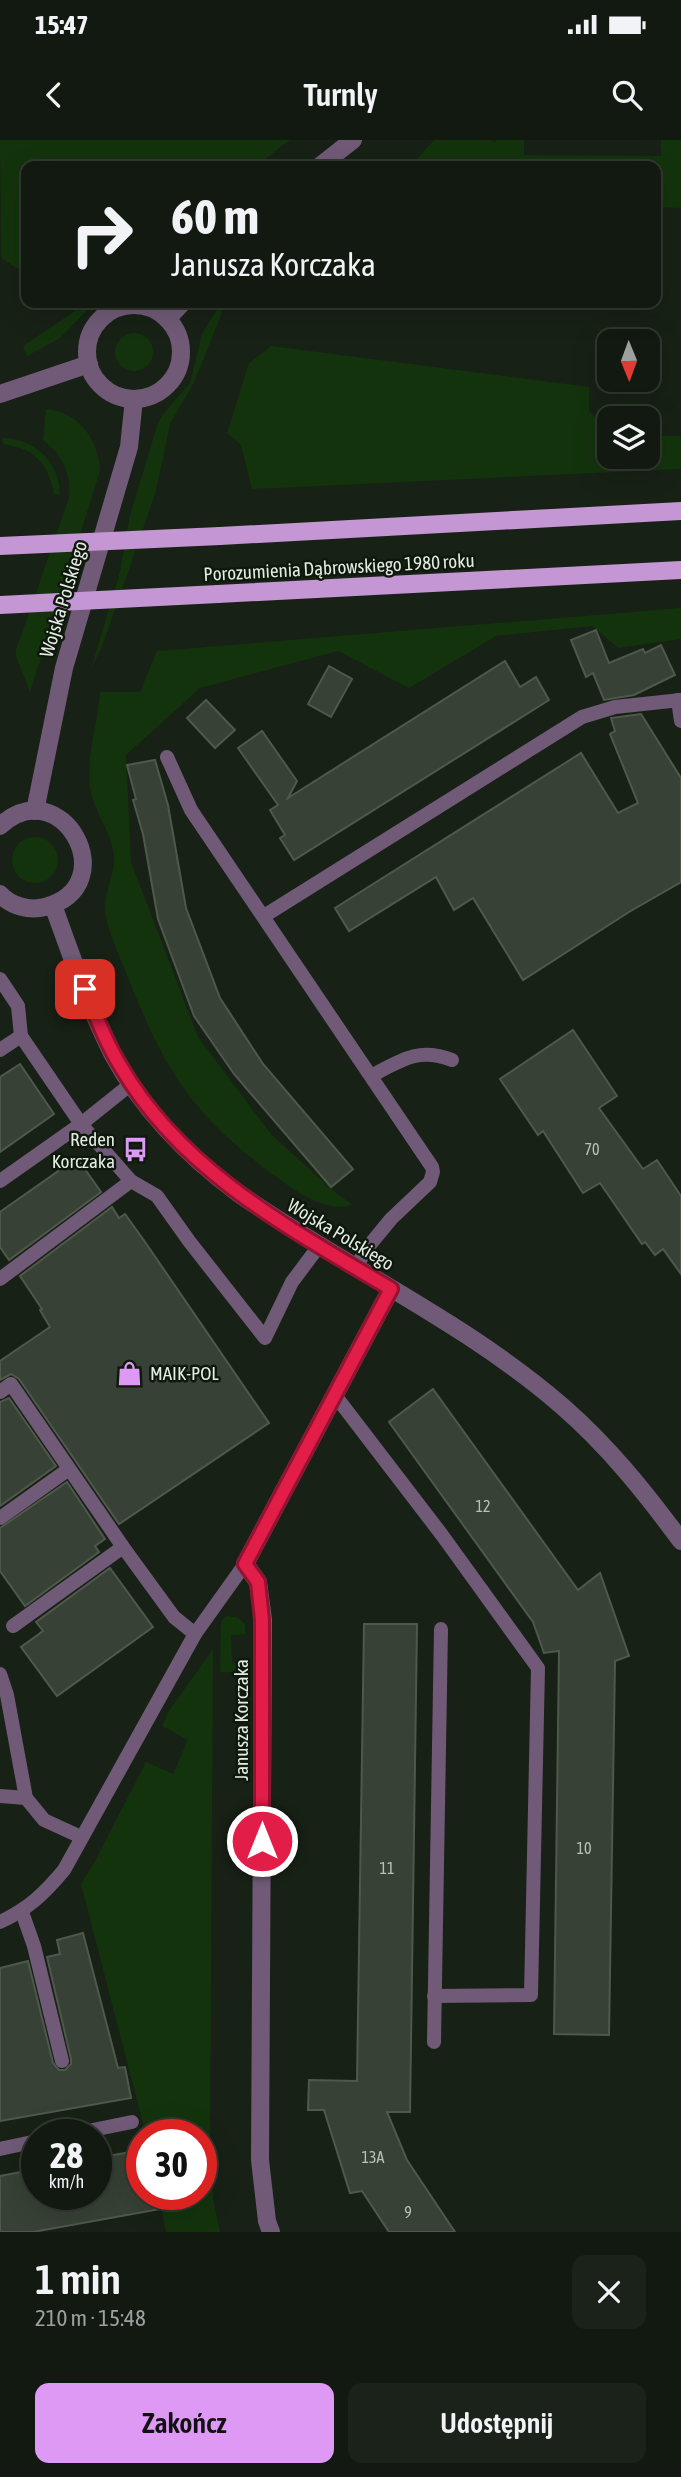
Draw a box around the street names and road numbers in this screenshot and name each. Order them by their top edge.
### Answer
street label: Wojska Polskiego [35,538,91,660]
street label: Porozumienia Dąbrowskiego 1980 roku [203,549,475,585]
street label: Wojska Polskiego [284,1194,398,1274]
street label: Janusza Korczaka [230,1659,252,1781]

